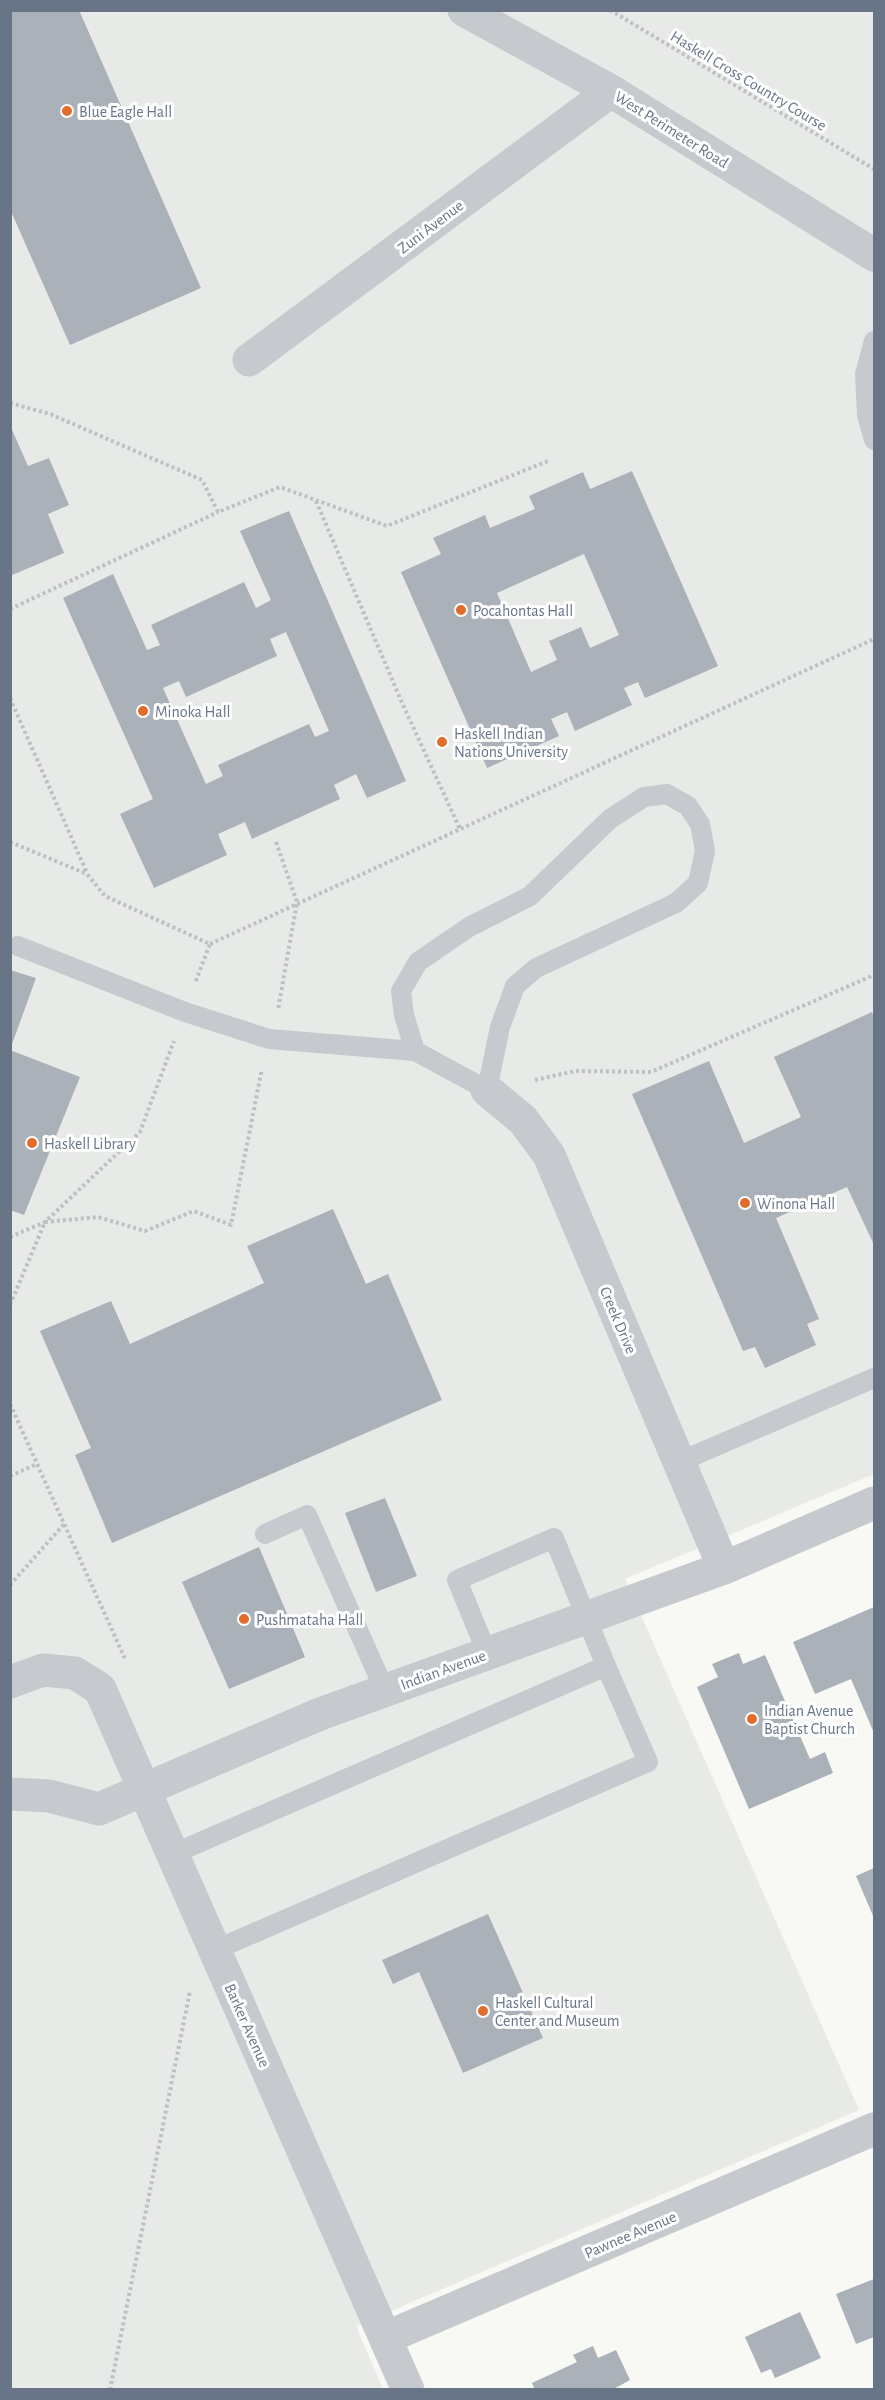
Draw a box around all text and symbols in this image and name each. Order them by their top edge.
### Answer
street label: Haskell Cross Country Course [667,28,829,135]
street label: West Perimeter Road [612,88,731,171]
marker: Blue Eagle Hall [60,104,74,118]
place label: Blue Eagle Hall [79,104,172,120]
street label: Zuni Avenue [395,197,466,257]
marker: Pocahontas Hall [454,603,468,617]
place label: Pocahontas Hall [473,603,573,619]
marker: Minoka Hall [136,704,150,718]
place label: Minoka Hall [155,704,231,720]
place label: Haskell Indian Nations University [454,726,568,761]
marker: Haskell Indian Nations University [435,735,449,749]
marker: Haskell Library [25,1136,39,1150]
place label: Haskell Library [44,1136,136,1153]
marker: Winona Hall [738,1196,752,1210]
place label: Winona Hall [757,1196,835,1212]
street label: Creek Drive [597,1285,639,1356]
marker: Pushmataha Hall [237,1612,251,1626]
place label: Pushmataha Hall [256,1612,363,1628]
street label: Indian Avenue [399,1647,488,1693]
place label: Indian Avenue Baptist Church [764,1703,855,1737]
marker: Indian Avenue Baptist Church [745,1712,759,1726]
street label: Barker Avenue [222,1981,273,2070]
place label: Haskell Cultural Center and Museum [495,1995,620,2029]
marker: Haskell Cultural Center and Museum [476,2004,490,2018]
street label: Pawnee Avenue [582,2208,679,2261]

